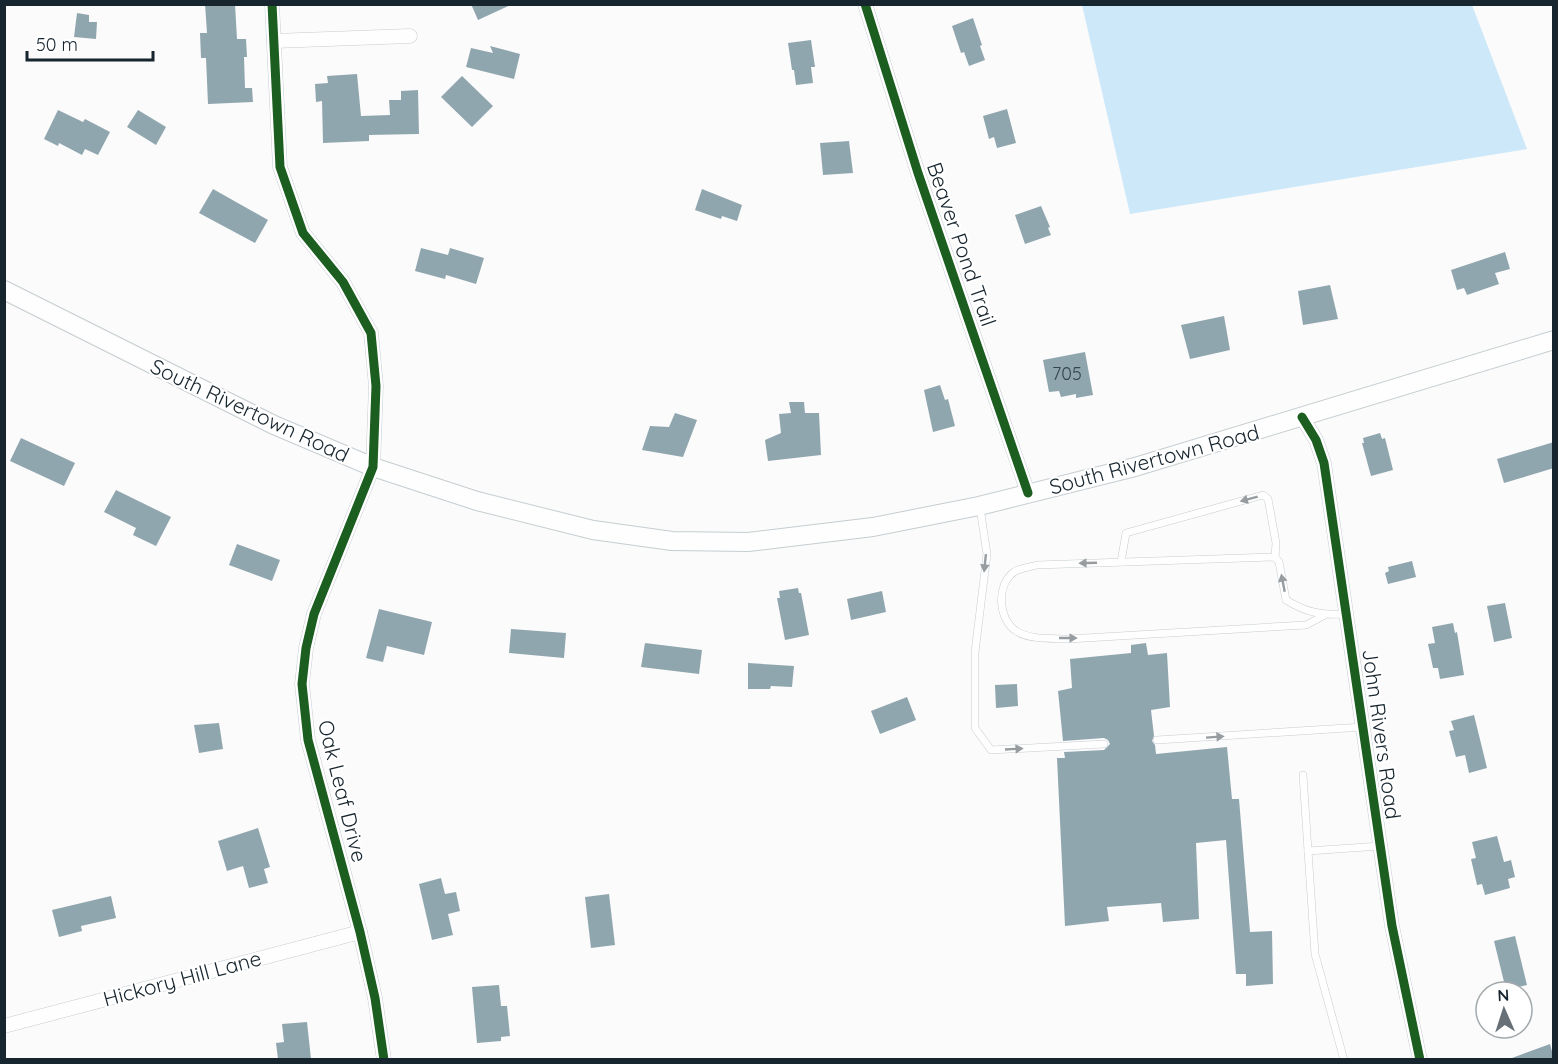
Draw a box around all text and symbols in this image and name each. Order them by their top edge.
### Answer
scale bar [27,24,153,62]
text: 50 m [36,33,78,56]
street label: Beaver Pond Trail [922,159,1002,329]
street label: South Rivertown Road [147,353,353,467]
house number: 705 [1052,362,1082,385]
street label: South Rivertown Road [1046,418,1262,500]
one-way arrow [1240,495,1258,504]
one-way arrow [980,554,990,573]
one-way arrow [1078,558,1097,567]
one-way arrow [1278,574,1287,593]
one-way arrow [1059,633,1078,643]
street label: John Rivers Road [1357,647,1407,821]
street label: Oak Leaf Drive [313,717,373,865]
one-way arrow [1206,732,1225,741]
one-way arrow [1005,744,1024,754]
street label: Hickory Hill Lane [100,944,264,1012]
north arrow [1474,980,1534,1040]
text: N [1497,985,1510,1005]

